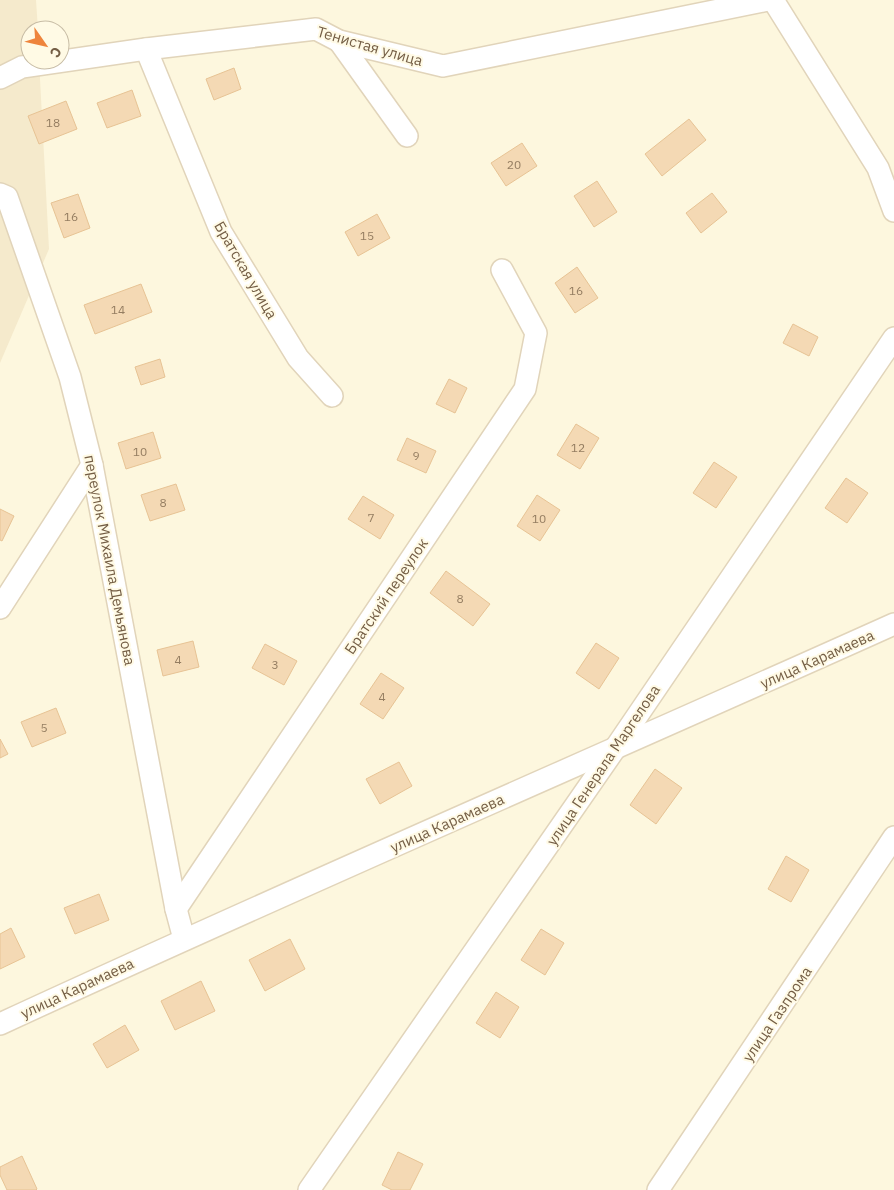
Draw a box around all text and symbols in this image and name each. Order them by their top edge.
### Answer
north arrow [20,20,70,70]
street label: Тенистая улица [315,22,425,70]
text: С [46,43,66,61]
house number: 18 [46,115,60,130]
house number: 20 [507,157,521,172]
house number: 16 [64,209,78,224]
street label: Братская улица [210,218,282,322]
house number: 15 [360,228,374,243]
house number: 16 [569,283,583,298]
house number: 14 [111,302,125,317]
house number: 12 [571,440,585,455]
house number: 10 [133,444,147,459]
house number: 9 [412,448,420,463]
street label: переулок Михаила Демьянова [80,453,140,667]
house number: 8 [159,495,167,510]
house number: 7 [367,510,375,525]
house number: 10 [532,511,546,526]
street label: Братский переулок [340,534,432,658]
house number: 8 [456,591,464,606]
street label: улица Карамаева [757,625,877,693]
house number: 4 [174,652,182,667]
house number: 3 [271,657,279,672]
street label: улица Генерала Маргелова [542,681,664,849]
house number: 4 [378,689,386,704]
house number: 5 [40,720,48,735]
street label: улица Карамаева [387,789,507,857]
street label: улица Карамаева [17,953,137,1023]
street label: улица Газпрома [738,963,816,1065]

